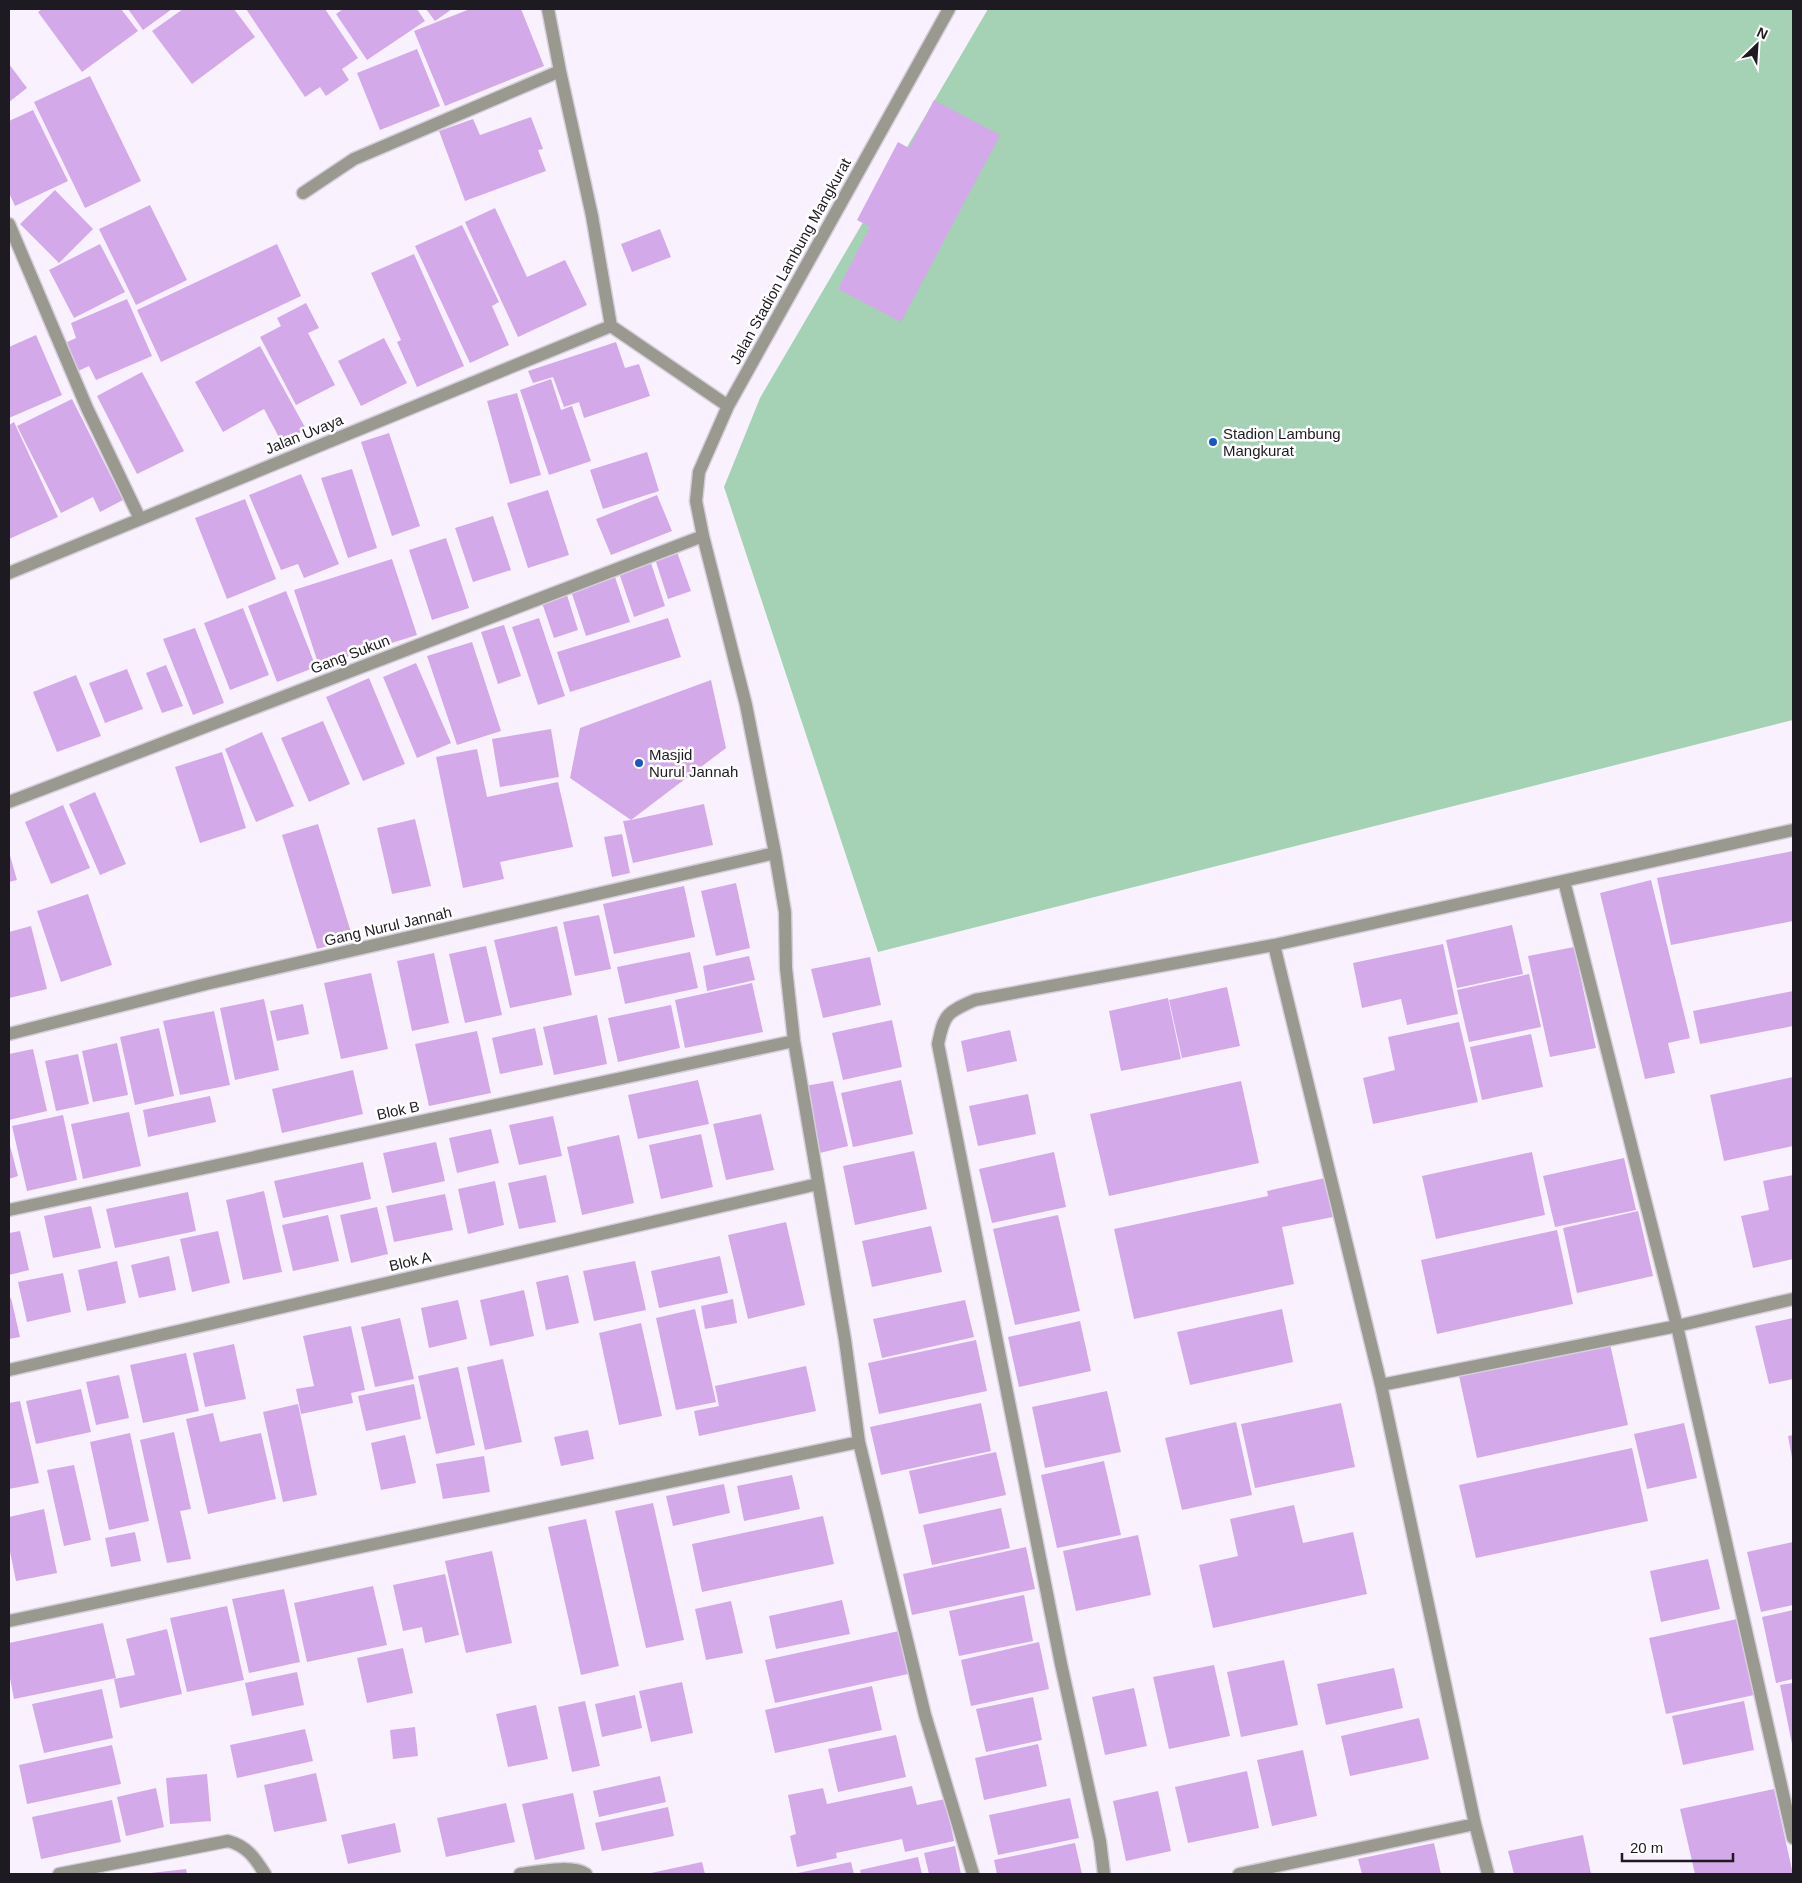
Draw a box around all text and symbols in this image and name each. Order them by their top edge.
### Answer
north arrow [1732,20,1782,70]
text: N [1755,24,1770,43]
street label: Jalan Stadion Lambung Mangkurat [726,154,854,367]
street label: Jalan Uvaya [263,410,346,457]
place label: Stadion Lambung Mangkurat [1223,425,1341,459]
marker: Stadion Lambung Mangkurat [1207,436,1219,448]
street label: Gang Sukun [308,631,392,677]
place label: Masjid Nurul Jannah [649,746,738,780]
marker: Masjid Nurul Jannah [633,757,645,769]
street label: Gang Nurul Jannah [323,903,453,949]
street label: Blok B [375,1097,421,1123]
street label: Blok A [387,1248,433,1274]
scale bar [1622,1830,1733,1862]
text: 20 m [1630,1839,1663,1856]

